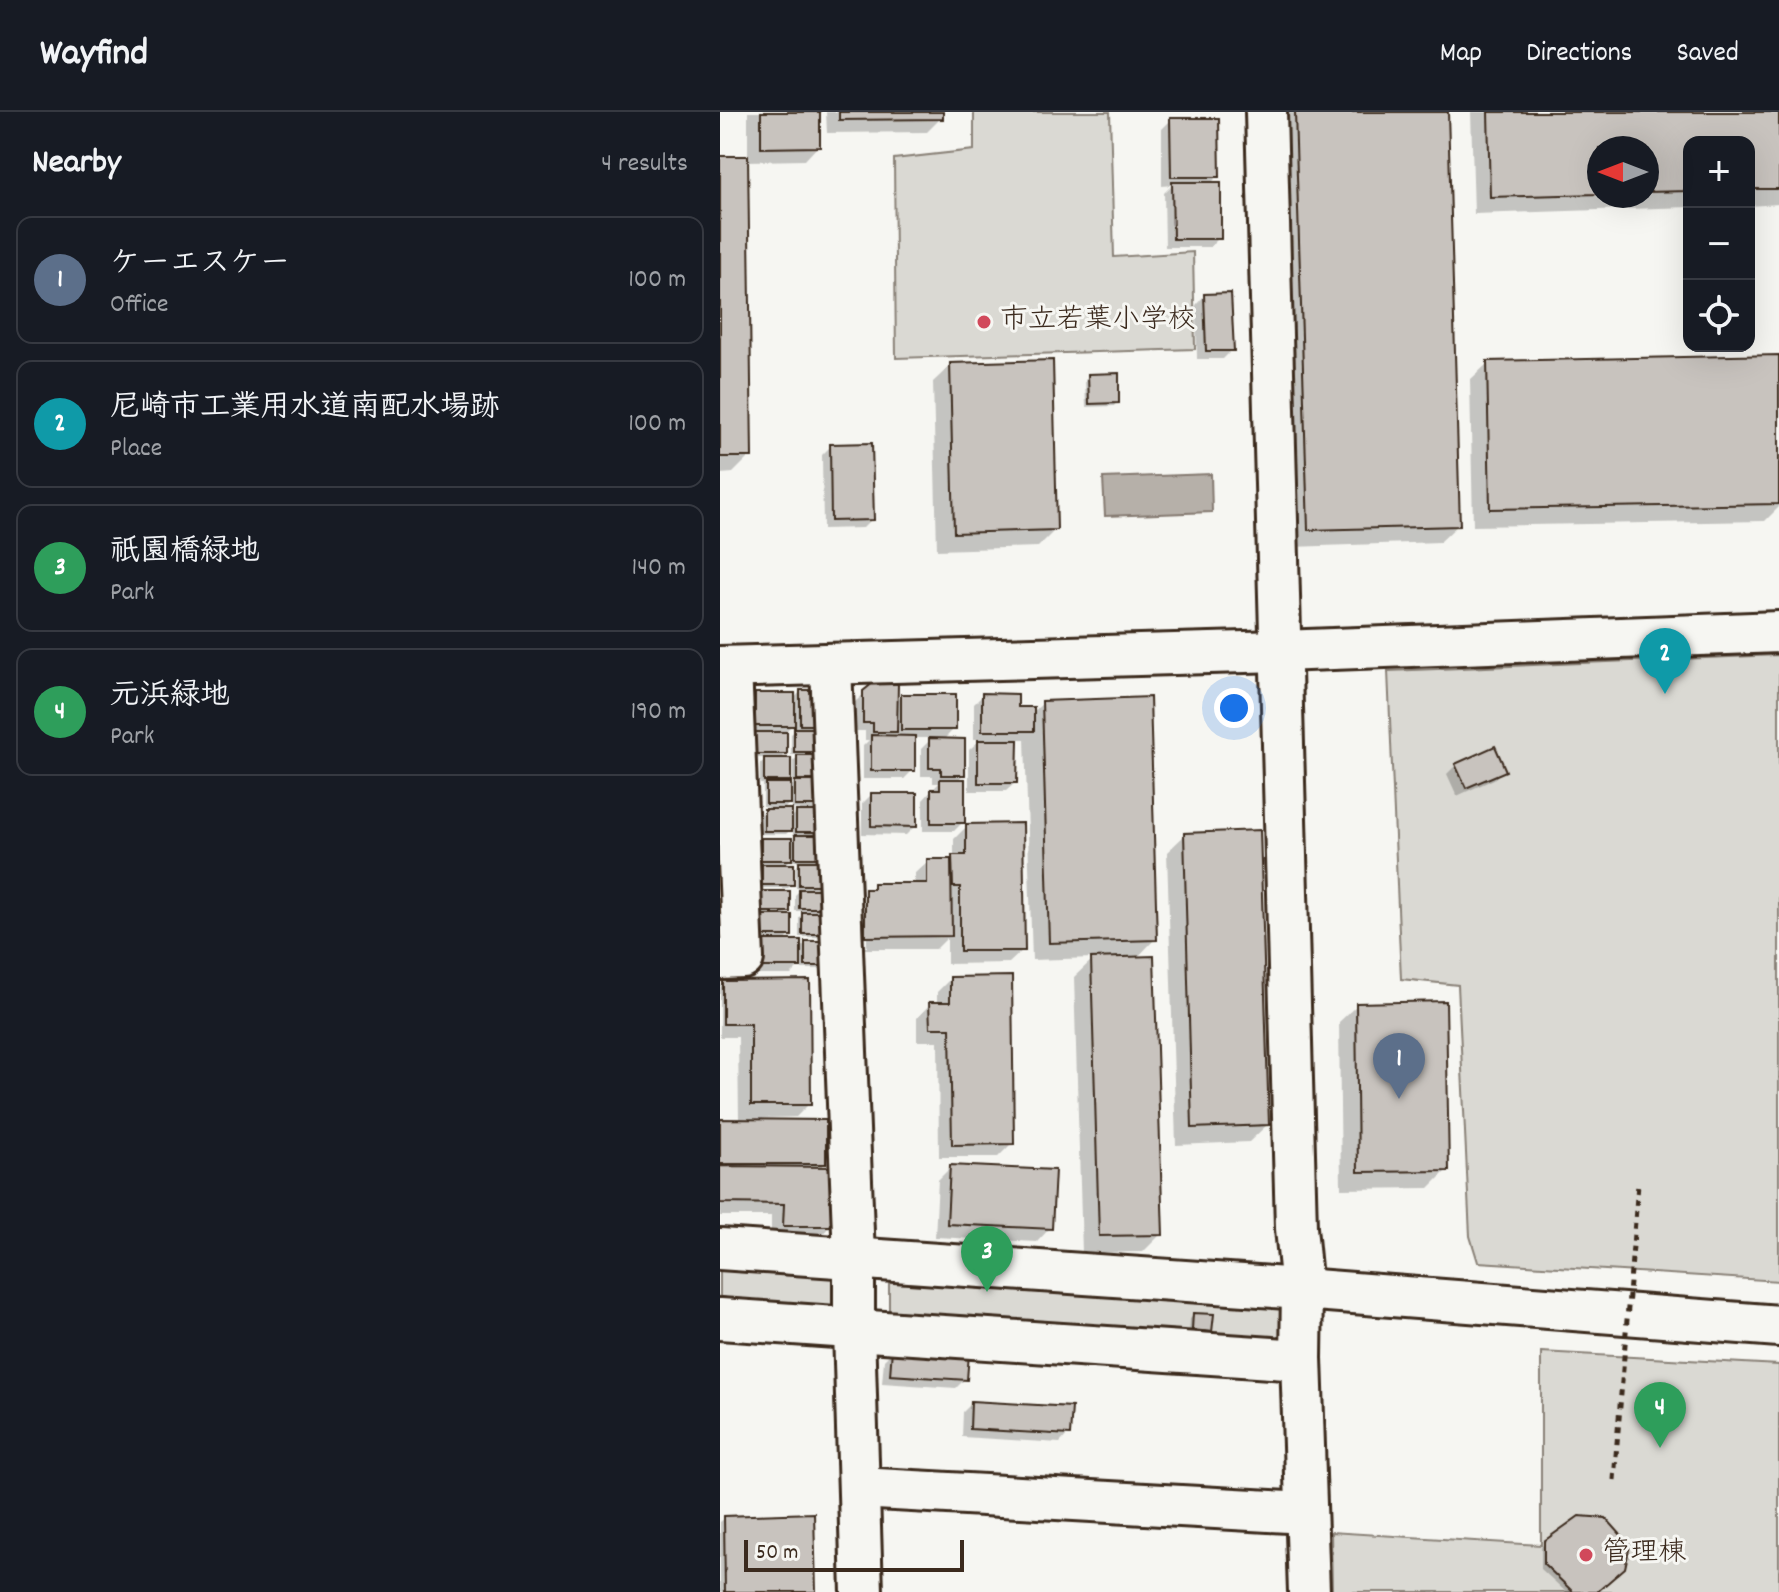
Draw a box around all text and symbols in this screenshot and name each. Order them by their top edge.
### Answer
text: Wayfind [40,28,148,83]
text: Map [1440,35,1482,75]
text: Directions [1526,35,1632,75]
text: Saved [1676,35,1739,75]
north arrow [1587,136,1659,208]
map controls [1683,136,1755,352]
button: + [1683,136,1755,208]
text: Nearby [32,140,121,189]
text: 4 results [601,146,688,183]
button: − [1683,208,1755,280]
text: ケーエスケー [110,244,290,287]
text: 1 [57,262,63,299]
text: 100 m [628,262,686,299]
button: locate [1683,280,1755,352]
text: Office [110,287,168,324]
place label: 市立若葉小学校 [1000,302,1196,342]
marker: 市立若葉小学校 [975,313,993,331]
text: 尼崎市工業用水道南配水場跡 [110,388,500,431]
text: 2 [54,406,66,443]
text: 100 m [628,406,686,443]
text: Place [110,431,162,468]
text: 祇園橋緑地 [110,532,260,575]
text: 3 [54,550,66,587]
text: 140 m [632,550,686,587]
text: Park [110,575,154,612]
pin: 2 [1639,628,1691,694]
text: 元浜緑地 [110,676,230,719]
your location [1214,688,1254,728]
text: 4 [55,694,65,731]
text: 190 m [630,694,686,731]
text: Park [110,719,154,756]
pin: 1 [1373,1033,1425,1099]
pin: 3 [961,1226,1013,1292]
pin: 4 [1634,1382,1686,1448]
place label: 管理棟 [1602,1535,1686,1575]
scale bar [744,1536,964,1572]
text: 50 m [756,1538,798,1569]
marker: 管理棟 [1577,1546,1595,1564]

